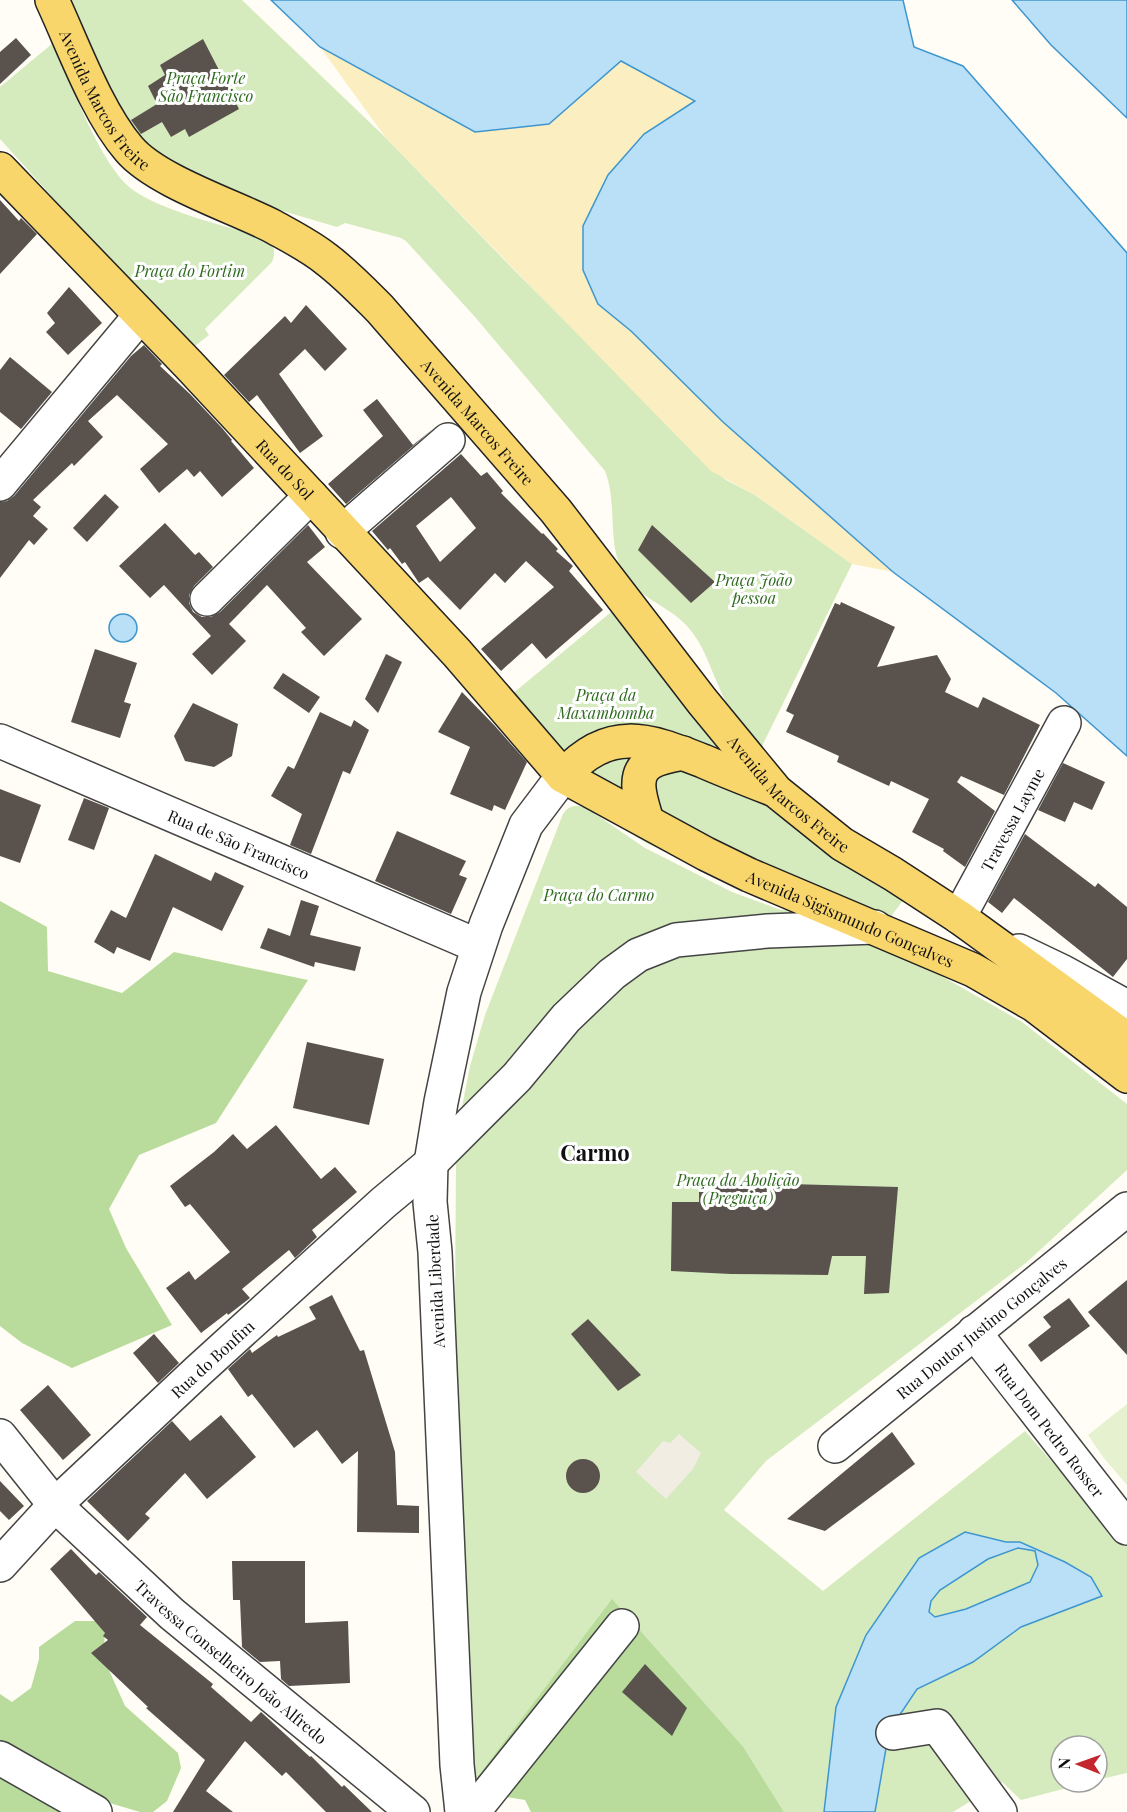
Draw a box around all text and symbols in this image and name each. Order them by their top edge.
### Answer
street label: Avenida Marcos Freire [56,25,155,175]
park label: Praça Forte São Francisco [158,67,254,106]
park label: Praça do Fortim [134,260,245,281]
street label: Avenida Marcos Freire [417,353,539,489]
street label: Rua do Sol [252,434,319,504]
park label: Praça João pessoa [715,569,793,608]
park label: Praça da Maxambomba [557,684,654,723]
street label: Avenida Marcos Freire [723,730,854,857]
street label: Travessa Layme [975,764,1048,875]
street label: Rua de São Francisco [165,804,313,883]
street label: Avenida Sigismundo Gonçalves [743,864,957,971]
park label: Praça do Carmo [543,884,655,905]
district label: Carmo [560,1137,630,1167]
park label: Praça da Abolição (Preguiça) [676,1169,800,1208]
street label: Avenida Liberdade [421,1214,449,1349]
street label: Rua Doutor Justino Gonçalves [892,1252,1070,1403]
street label: Rua do Bonfim [166,1315,258,1402]
street label: Rua Dom Pedro Rosser [991,1358,1109,1501]
street label: Travessa Conselheiro João Alfredo [131,1575,332,1748]
north arrow [1049,1734,1109,1794]
text: N [1053,1757,1074,1770]

